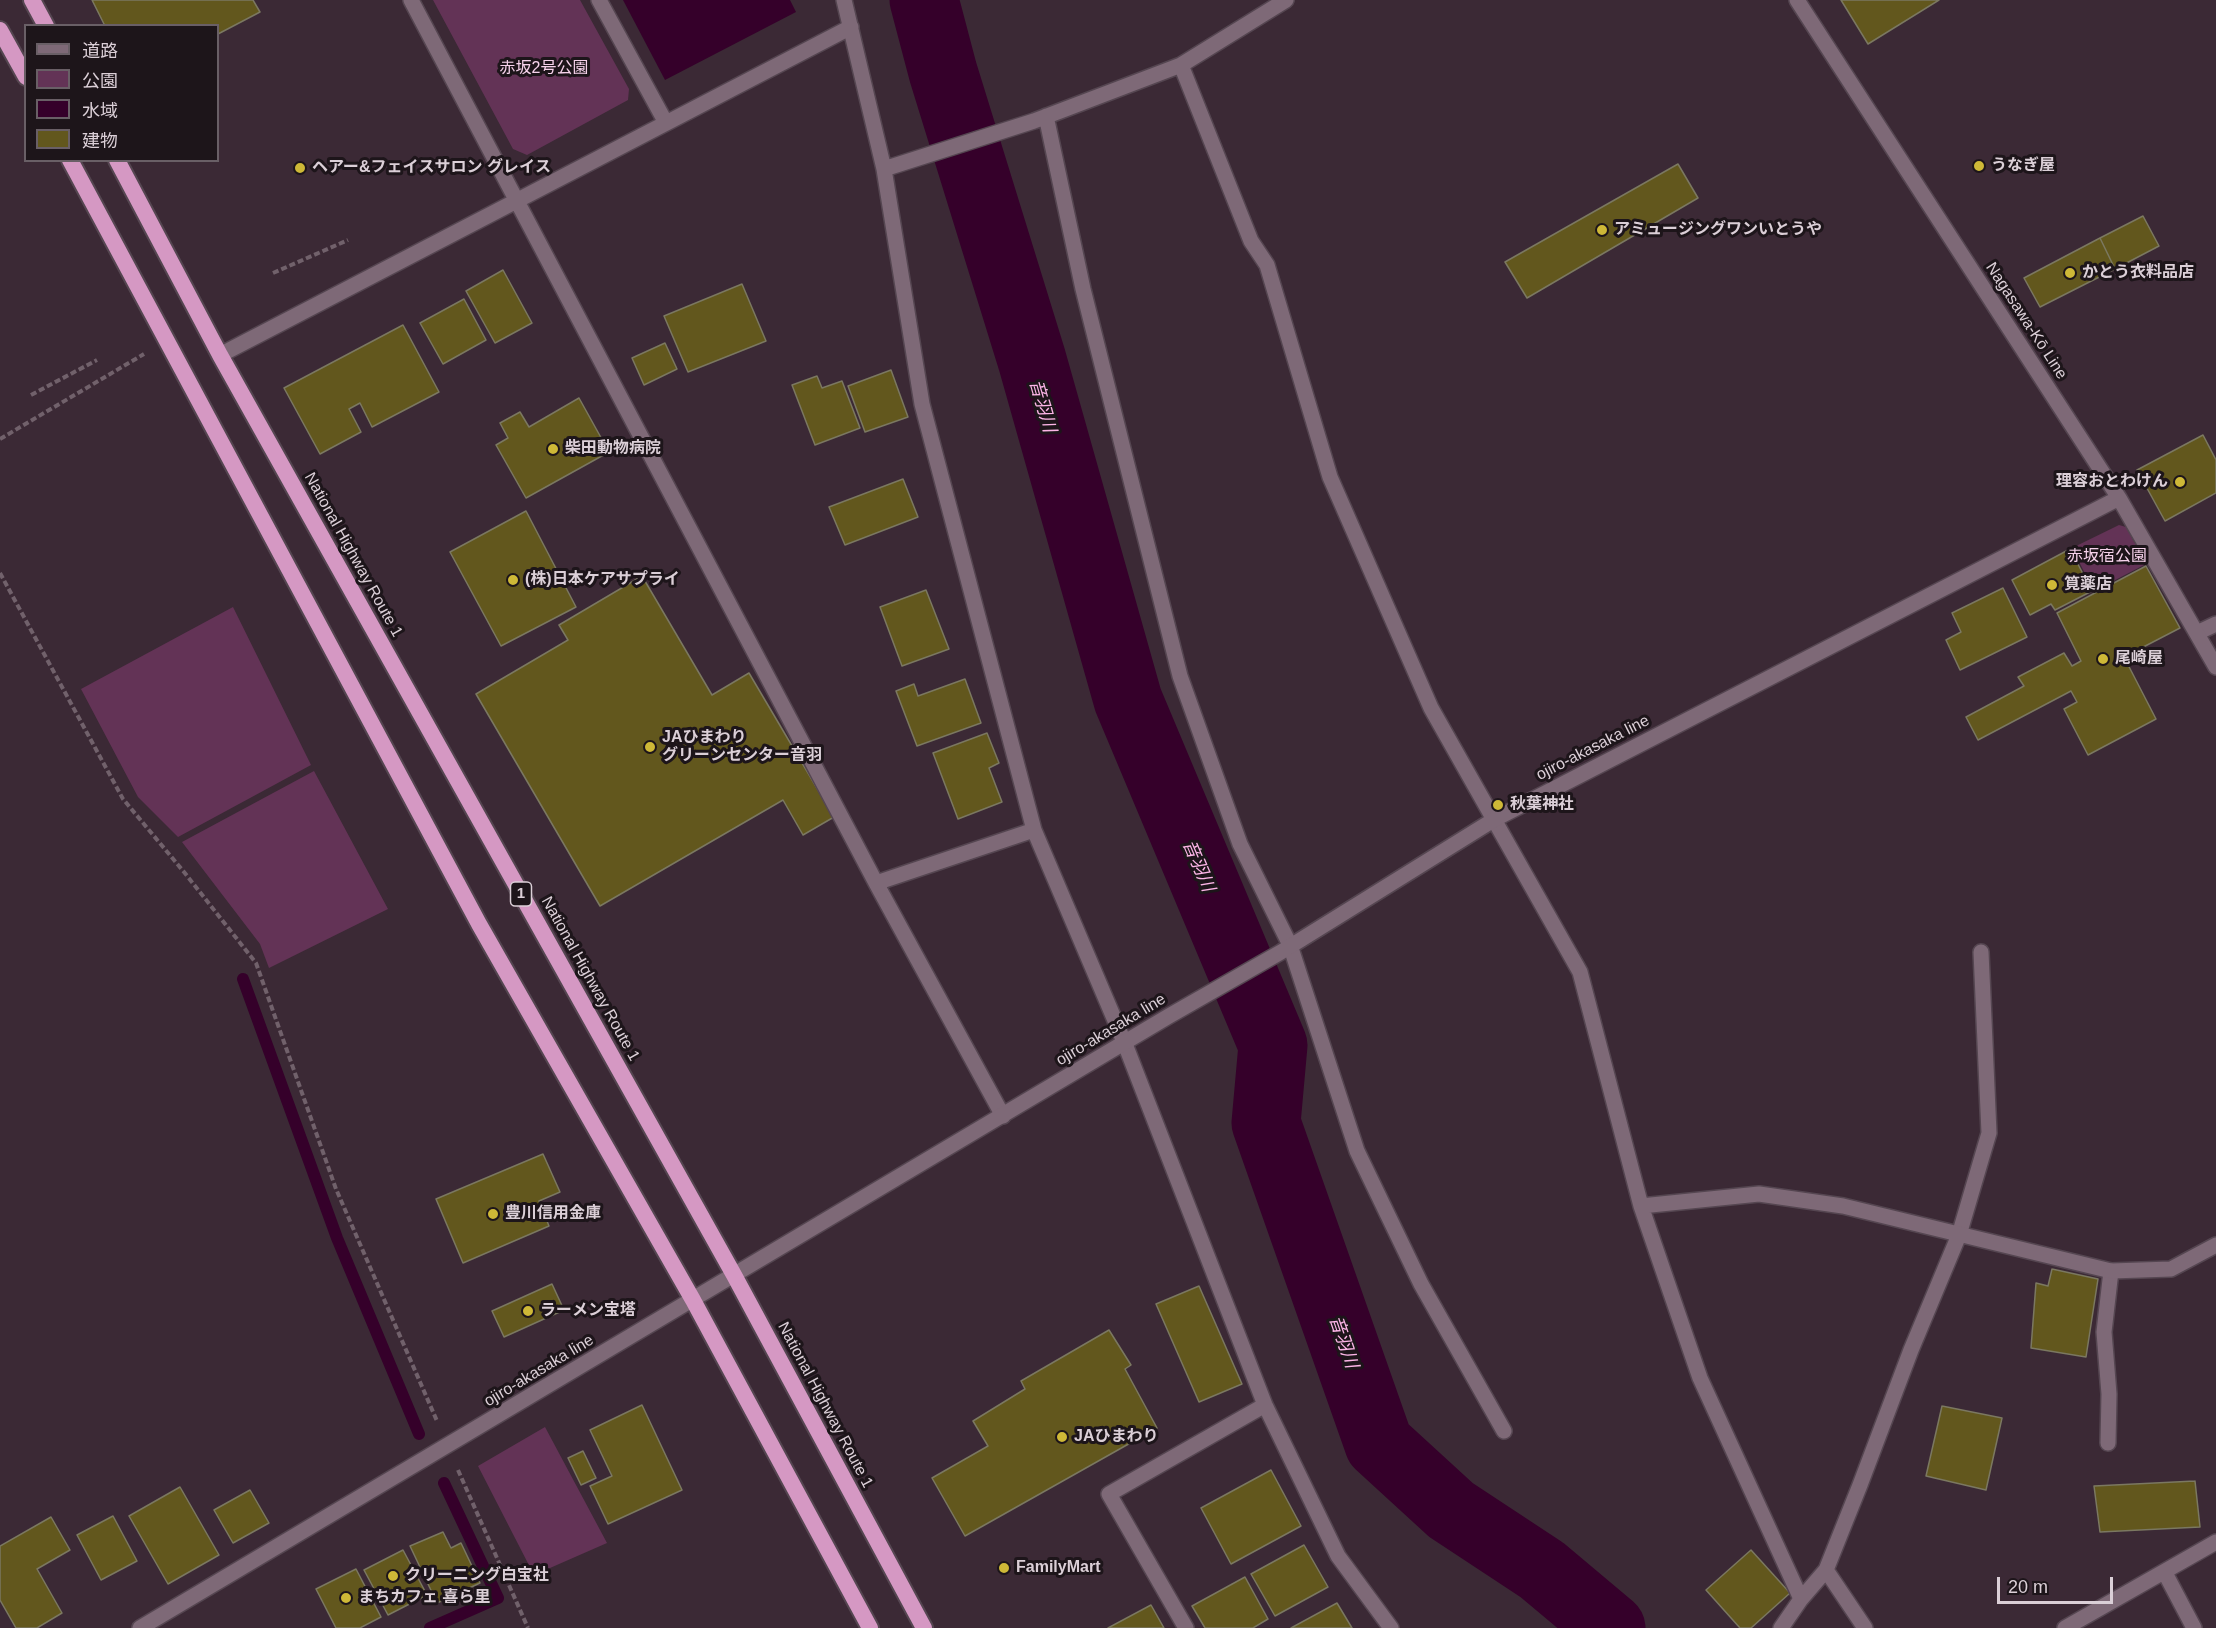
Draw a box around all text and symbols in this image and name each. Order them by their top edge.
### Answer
legend [24,24,219,162]
text: 道路 [82,41,118,61]
park label: 赤坂2号公園 [500,59,588,79]
text: 公園 [82,71,118,91]
text: 水域 [82,101,118,121]
text: 建物 [82,131,118,151]
place label: うなぎ屋 [1991,156,2055,176]
place label: ヘアー&フェイスサロン グレイス [312,158,551,178]
marker: うなぎ屋 [1972,159,1986,173]
marker: ヘアー&フェイスサロン グレイス [293,161,307,175]
place label: アミュージングワンいとうや [1614,220,1822,240]
marker: アミュージングワンいとうや [1595,223,1609,237]
street label: Nagasawa-Kō Line [1981,259,2071,383]
place label: かとう衣料品店 [2082,263,2194,283]
marker: かとう衣料品店 [2063,266,2077,280]
water label: 音羽川 [1024,377,1060,435]
place label: 柴田動物病院 [565,439,661,459]
marker: 柴田動物病院 [546,442,560,456]
street label: National Highway Route 1 [300,469,406,641]
place label: 理容おとわけん [2056,472,2168,492]
marker: 理容おとわけん [2173,475,2187,489]
park label: 赤坂宿公園 [2067,547,2147,567]
place label: (株)日本ケアサプライ [525,570,680,590]
marker: (株)日本ケアサプライ [506,573,520,587]
place label: 筧薬店 [2064,575,2112,595]
marker: 筧薬店 [2045,578,2059,592]
place label: 尾崎屋 [2115,649,2163,669]
marker: 尾崎屋 [2096,652,2110,666]
street label: ojiro-akasaka line [1533,711,1653,785]
place label: JAひまわり グリーンセンター音羽 [662,728,822,766]
marker: JAひまわり グリーンセンター音羽 [643,740,657,754]
place label: 秋葉神社 [1510,795,1574,815]
marker: 秋葉神社 [1491,798,1505,812]
water label: 音羽川 [1178,837,1218,895]
road number: 1 [510,882,532,906]
street label: National Highway Route 1 [537,893,643,1065]
street label: ojiro-akasaka line [1053,990,1169,1070]
place label: 豊川信用金庫 [505,1204,601,1224]
marker: 豊川信用金庫 [486,1207,500,1221]
place label: ラーメン宝塔 [540,1301,636,1321]
marker: ラーメン宝塔 [521,1304,535,1318]
water label: 音羽川 [1324,1313,1362,1371]
street label: National Highway Route 1 [773,1319,877,1491]
street label: ojiro-akasaka line [481,1331,597,1411]
place label: JAひまわり [1074,1427,1158,1447]
marker: JAひまわり [1055,1430,1069,1444]
place label: FamilyMart [1016,1558,1100,1578]
marker: FamilyMart [997,1561,1011,1575]
scale bar [2000,1565,2116,1603]
place label: クリーニング白宝社 [405,1566,549,1586]
marker: クリーニング白宝社 [386,1569,400,1583]
text: 20 m [2008,1577,2048,1597]
place label: まちカフェ 喜ら里 [358,1588,490,1608]
marker: まちカフェ 喜ら里 [339,1591,353,1605]

